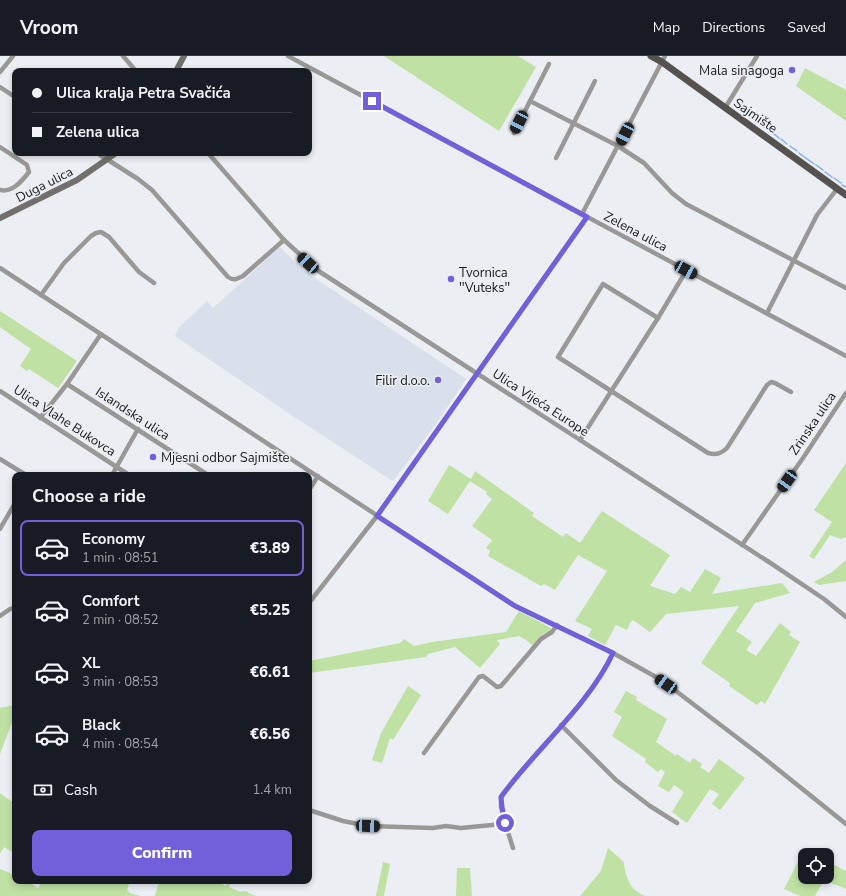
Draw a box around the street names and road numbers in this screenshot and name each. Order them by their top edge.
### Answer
street label: Sajmište [730,94,781,137]
street label: Duga ulica [13,163,76,207]
street label: Zelena ulica [601,208,671,256]
street label: Ulica Vijeća Europe [489,365,592,441]
street label: Ulica Vlahe Bukovca [10,381,119,461]
street label: Islandska ulica [92,383,173,445]
street label: Zrinska ulica [785,388,841,459]

